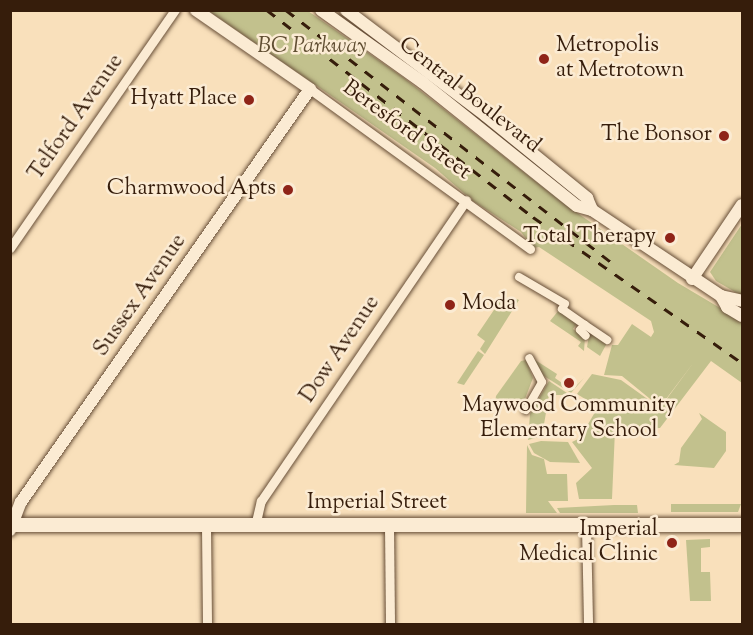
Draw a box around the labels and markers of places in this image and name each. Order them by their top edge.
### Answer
place label: Metropolis at Metrotown [556,33,684,84]
marker: Metropolis at Metrotown [537,52,551,66]
place label: Hyatt Place [130,87,237,113]
marker: Hyatt Place [242,93,256,107]
place label: The Bonsor [601,123,712,149]
marker: The Bonsor [717,129,731,143]
place label: Charmwood Apts [107,177,276,203]
marker: Charmwood Apts [281,183,295,197]
place label: Total Therapy [523,225,656,251]
marker: Total Therapy [661,229,679,247]
place label: Moda [462,292,516,318]
marker: Moda [443,298,457,312]
marker: Maywood Community Elementary School [562,376,576,390]
place label: Maywood Community Elementary School [462,393,676,445]
place label: Imperial Medical Clinic [519,517,658,568]
marker: Imperial Medical Clinic [663,534,681,552]

